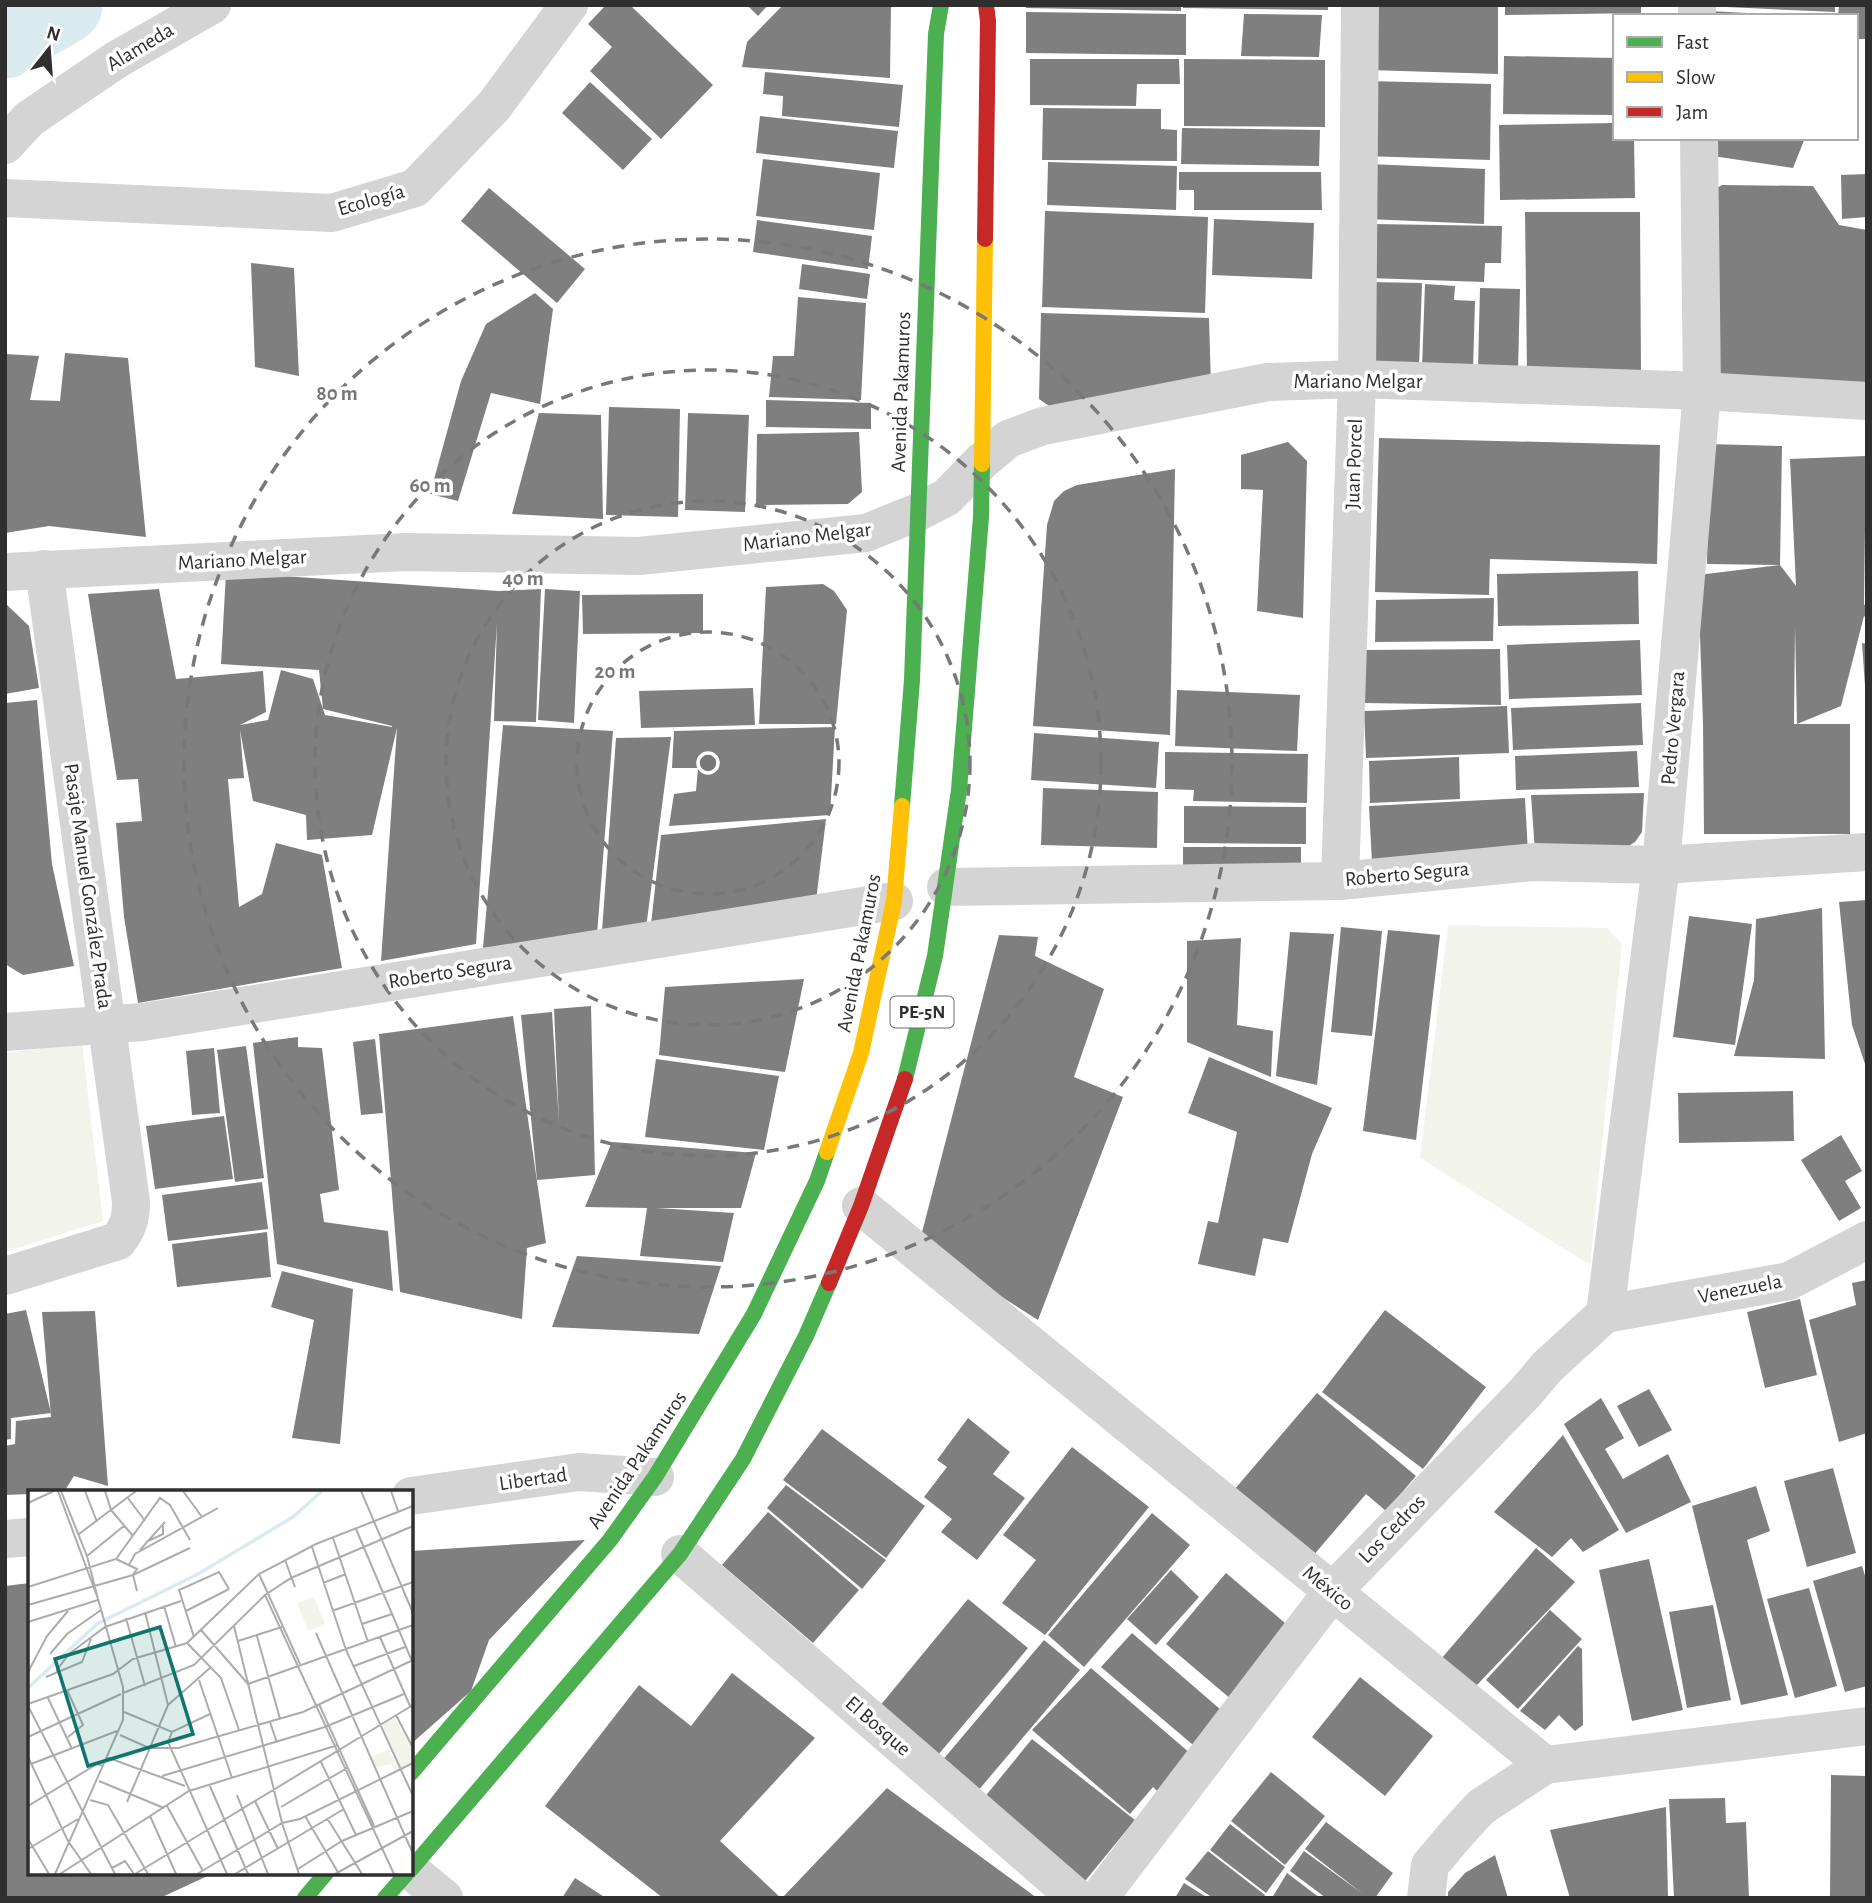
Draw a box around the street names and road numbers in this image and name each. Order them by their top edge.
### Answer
street label: Alameda [103,19,177,75]
street label: Ecología [335,180,407,220]
street label: Avenida Pakamuros [888,311,914,473]
street label: Mariano Melgar [1293,371,1423,392]
street label: Juan Porcel [1342,418,1366,510]
street label: Mariano Melgar [742,519,873,555]
street label: Mariano Melgar [177,546,307,574]
street label: Pedro Vergara [1658,670,1688,786]
street label: Pasaje Manuel González Prada [60,762,116,1010]
street label: Roberto Segura [1344,858,1470,890]
street label: Avenida Pakamuros [833,872,885,1034]
street label: Roberto Segura [387,952,513,992]
road number: PE-5N [890,996,954,1028]
street label: Venezuela [1696,1271,1784,1307]
street label: Avenida Pakamuros [583,1387,691,1533]
street label: Libertad [498,1464,568,1494]
street label: Los Cedros [1355,1491,1429,1567]
street label: México [1299,1561,1357,1615]
street label: El Bosque [841,1692,915,1760]

